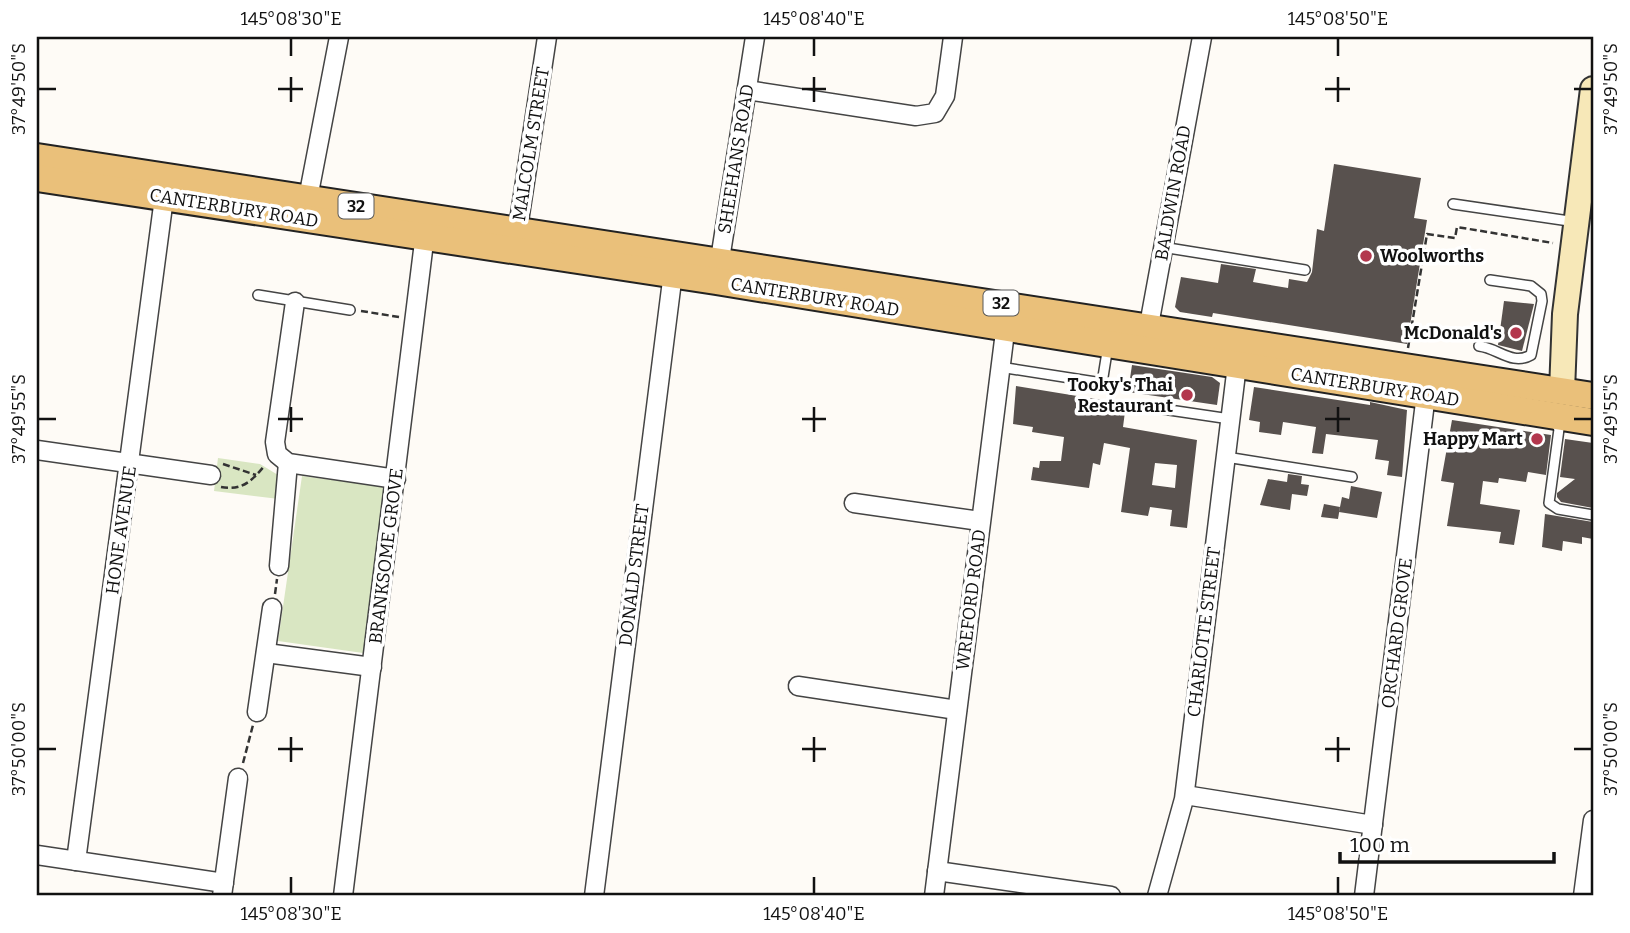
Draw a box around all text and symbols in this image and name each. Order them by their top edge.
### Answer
text: 145°08'30"E [240,8,342,30]
text: 145°08'40"E [763,8,865,30]
text: 145°08'50"E [1288,8,1388,30]
text: 37°49'50"S [8,43,30,135]
text: 37°49'50"S [1600,43,1622,135]
street label: MALCOLM STREET [508,65,554,222]
street label: SHEEHANS ROAD [713,83,759,235]
street label: BALDWIN ROAD [1150,124,1196,262]
street label: CANTERBURY ROAD [148,184,320,232]
road number: 32 [338,194,374,218]
place label: Woolworths [1380,245,1484,267]
marker: Woolworths [1358,248,1374,264]
street label: CANTERBURY ROAD [729,273,901,321]
road number: 32 [984,290,1018,316]
place label: McDonald's [1404,322,1502,344]
marker: McDonald's [1508,325,1524,341]
street label: CANTERBURY ROAD [1289,363,1461,411]
text: 37°49'55"S [8,374,30,464]
place label: Tooky's Thai Restaurant [1068,374,1173,417]
text: 37°49'55"S [1600,374,1622,464]
marker: Tooky's Thai Restaurant [1179,387,1195,403]
place label: Happy Mart [1423,428,1523,450]
marker: Happy Mart [1529,431,1545,447]
street label: HONE AVENUE [101,464,141,596]
street label: BRANKSOME GROVE [364,467,408,645]
street label: DONALD STREET [614,502,654,647]
street label: WREFORD ROAD [951,528,991,672]
street label: CHARLOTTE STREET [1183,545,1225,718]
street label: ORCHARD GROVE [1377,556,1417,710]
text: 37°50'00"S [8,702,30,796]
text: 37°50'00"S [1600,702,1622,796]
scale bar [1340,821,1553,865]
text: 100 m [1350,832,1410,858]
text: 145°08'30"E [240,903,342,925]
text: 145°08'40"E [763,903,865,925]
text: 145°08'50"E [1288,903,1388,925]

